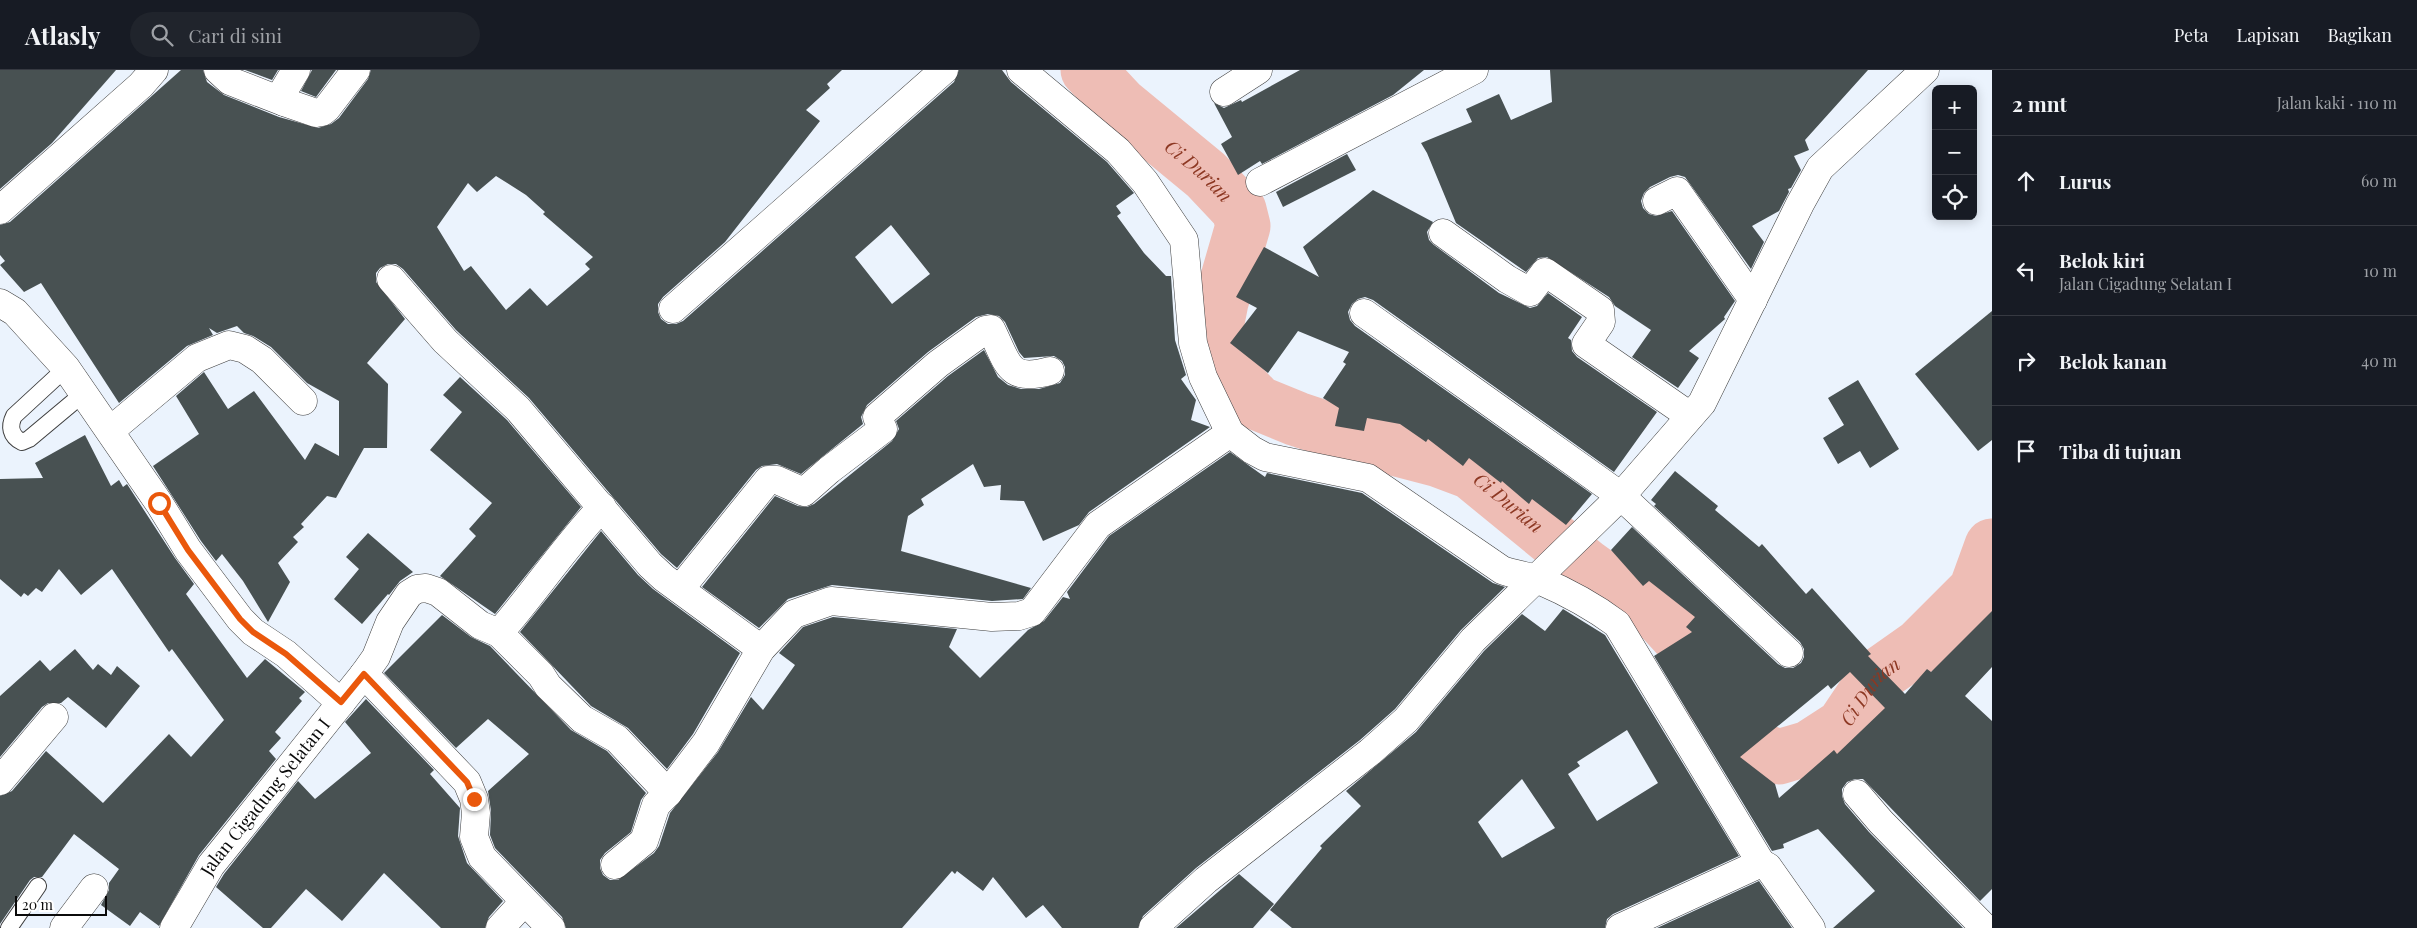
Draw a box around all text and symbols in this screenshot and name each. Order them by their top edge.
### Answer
search box [130,12,480,57]
text: Atlasly [25,19,100,51]
icon: search [148,21,176,49]
text: Cari di sini [188,22,282,48]
text: Peta [2174,23,2209,47]
text: Lapisan [2237,23,2300,47]
text: Bagikan [2328,23,2392,47]
map controls [1932,85,1977,220]
button: + [1932,85,1977,130]
text: 2 mnt [2012,89,2067,117]
text: Jalan kaki · 110 m [2277,92,2397,113]
button: − [1932,130,1977,175]
water label: Ci Durian [1160,133,1239,207]
icon: ahead [2012,167,2040,195]
text: Lurus [2059,168,2111,194]
text: 60 m [2361,170,2397,191]
button: locate [1932,175,1977,220]
text: Belok kiri [2059,247,2145,273]
icon: left [2012,257,2040,285]
text: 10 m [2363,260,2397,281]
text: Jalan Cigadung Selatan I [2059,273,2232,294]
icon: right [2012,347,2040,375]
text: Belok kanan [2059,348,2167,374]
text: 40 m [2361,350,2397,371]
icon: arrive [2012,437,2040,465]
text: Tiba di tujuan [2059,438,2181,464]
water label: Ci Durian [1469,466,1549,538]
route start [148,492,171,515]
water label: Ci Durian [1833,650,1905,730]
street label: Jalan Cigadung Selatan I [194,713,335,881]
route end [463,788,486,811]
scale bar [15,893,108,916]
text: 20 m [22,895,53,914]

